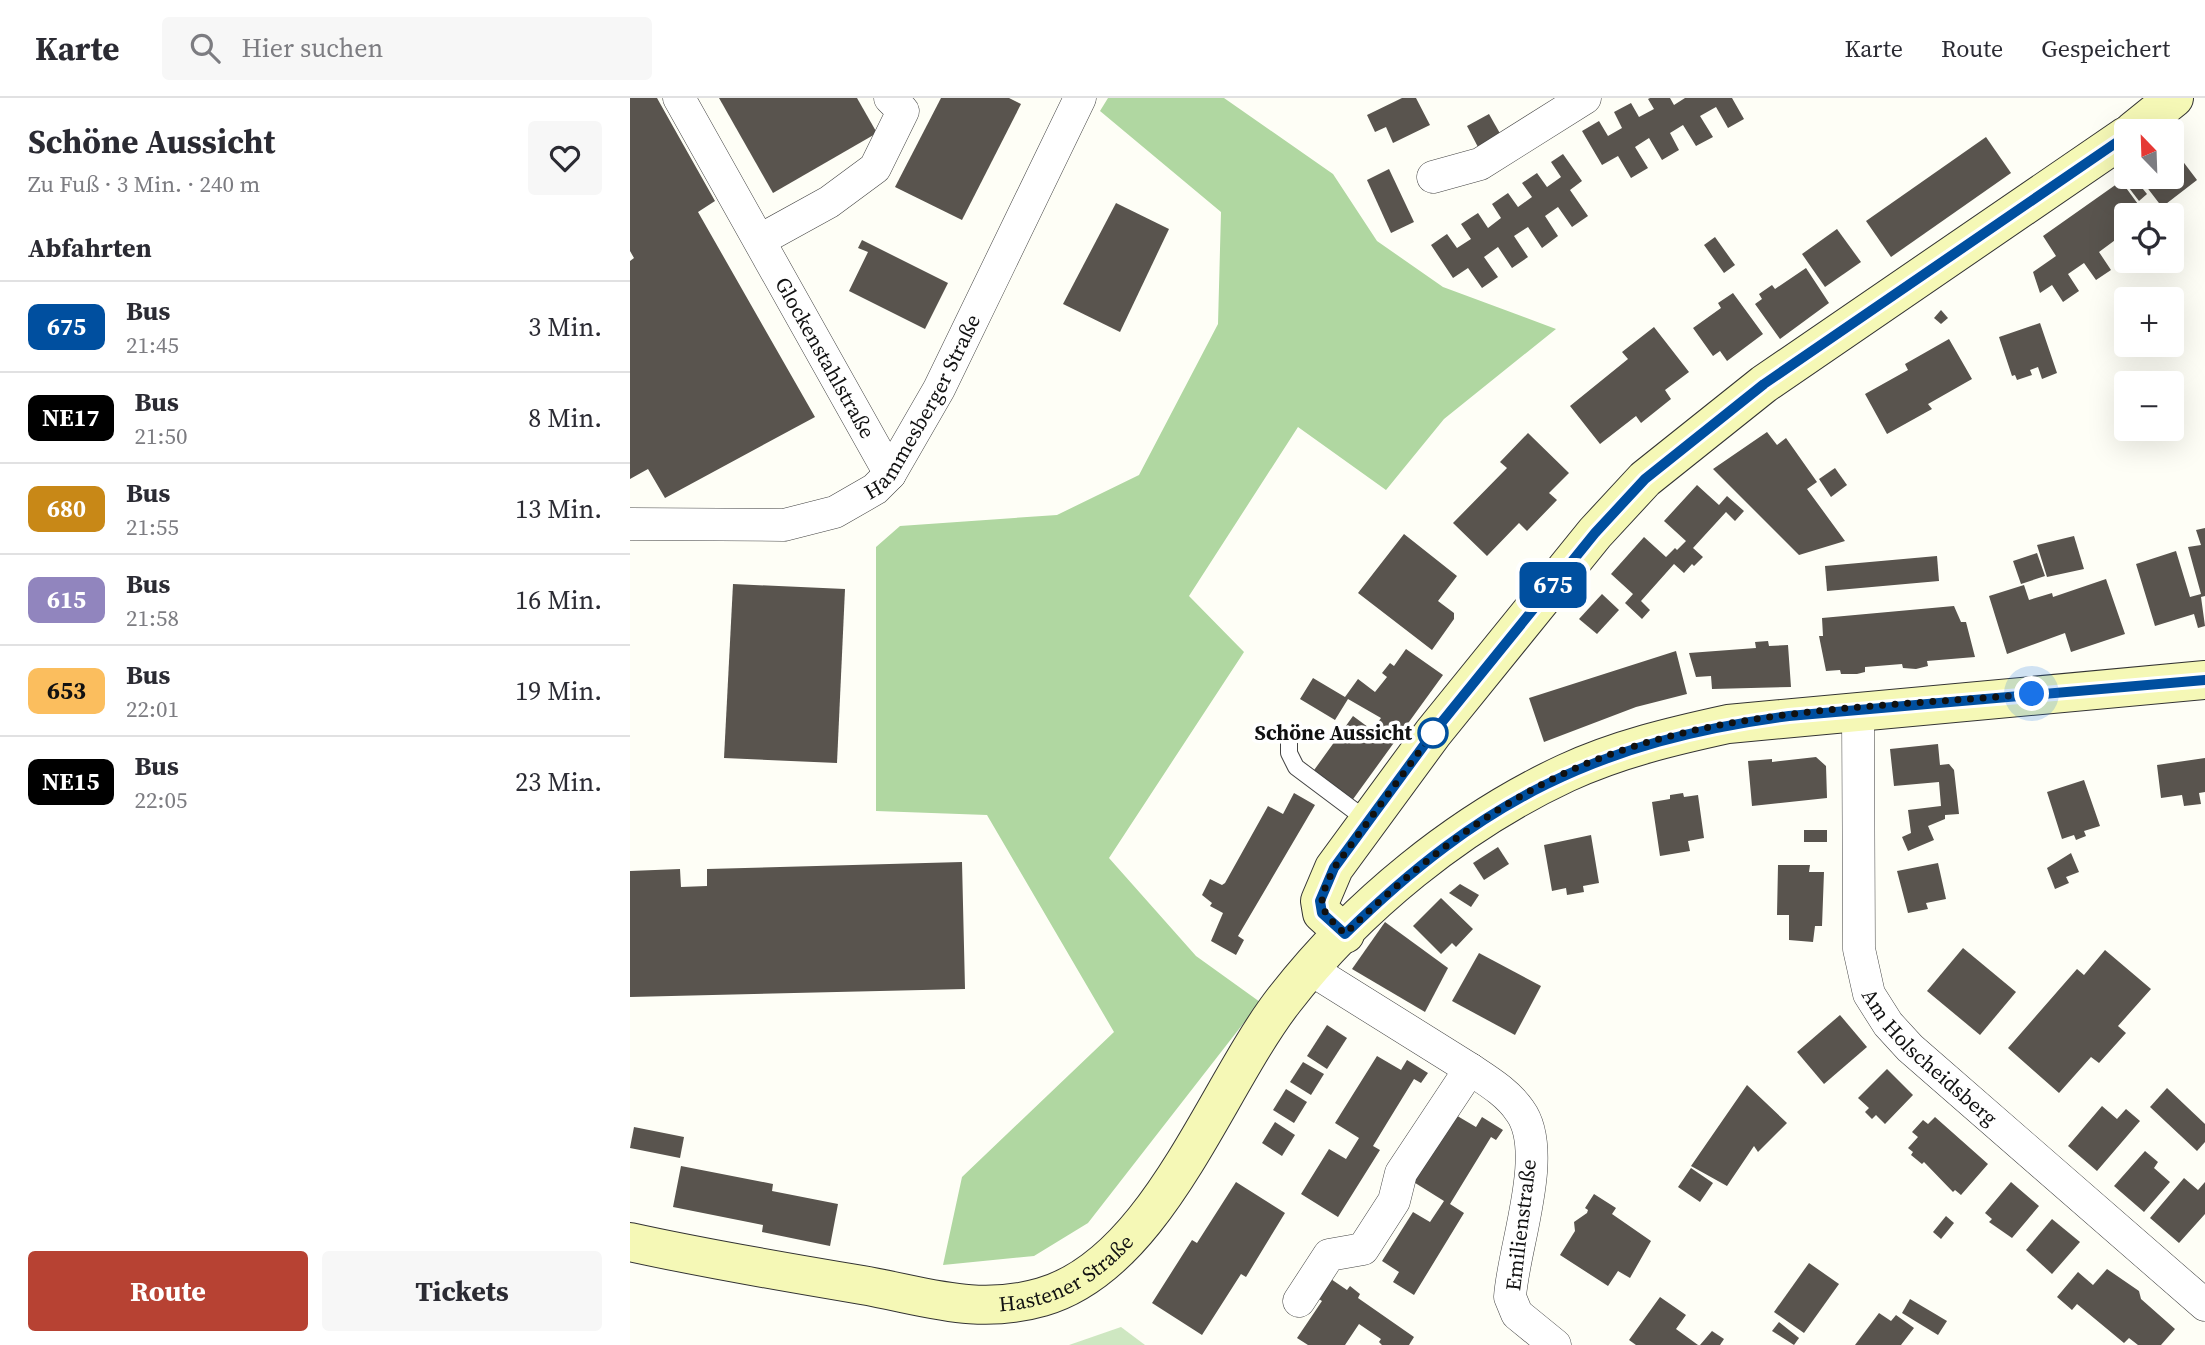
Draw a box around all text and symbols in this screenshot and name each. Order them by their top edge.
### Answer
search box [162,17,652,80]
text: Karte [35,26,120,71]
icon: search [186,29,224,67]
text: Hier suchen [242,30,383,66]
text: Karte [1844,32,1903,65]
text: Route [1941,32,2003,65]
text: Gespeichert [2041,32,2170,65]
text: Schöne Aussicht [28,119,275,164]
north arrow [2114,119,2184,189]
map controls [2114,119,2184,441]
button: heart [528,121,602,195]
text: Zu Fuß · 3 Min. · 240 m [28,168,260,200]
button: locate [2114,203,2184,273]
text: Abfahrten [28,230,152,266]
street label: Glockenstahlstraße [768,272,882,444]
button: + [2114,287,2184,357]
text: Bus [126,293,170,329]
text: 3 Min. [528,309,602,345]
street label: Hammesberger Straße [859,309,987,506]
text: 675 [47,310,86,343]
text: 21:45 [126,329,179,361]
button: − [2114,371,2184,441]
text: Bus [135,384,179,420]
text: 8 Min. [528,400,602,436]
text: NE17 [42,401,100,434]
text: 21:50 [135,420,187,452]
text: Bus [126,475,170,511]
text: 13 Min. [515,491,602,527]
text: 680 [47,492,86,525]
text: 21:55 [126,511,179,543]
line badge: 675 [1513,562,1593,608]
text: Bus [126,566,170,602]
text: 675 [1533,568,1573,601]
text: 16 Min. [515,582,602,618]
text: 615 [47,583,86,616]
text: 21:58 [126,602,179,634]
text: Bus [126,657,170,693]
text: 19 Min. [515,673,602,709]
text: 653 [47,674,86,707]
your location [2014,676,2049,711]
text: 22:01 [126,693,179,725]
place label: Schöne Aussicht [1255,718,1412,747]
marker: Schöne Aussicht [1418,718,1448,748]
text: Bus [135,748,179,784]
text: 23 Min. [515,764,602,800]
text: NE15 [42,765,100,798]
text: 22:05 [135,784,187,816]
street label: Am Holscheidsberg [1855,983,2004,1132]
street label: Emilienstraße [1498,1158,1543,1292]
street label: Hastener Straße [997,1228,1140,1319]
button: Route [28,1251,308,1331]
button: Tickets [322,1251,602,1331]

